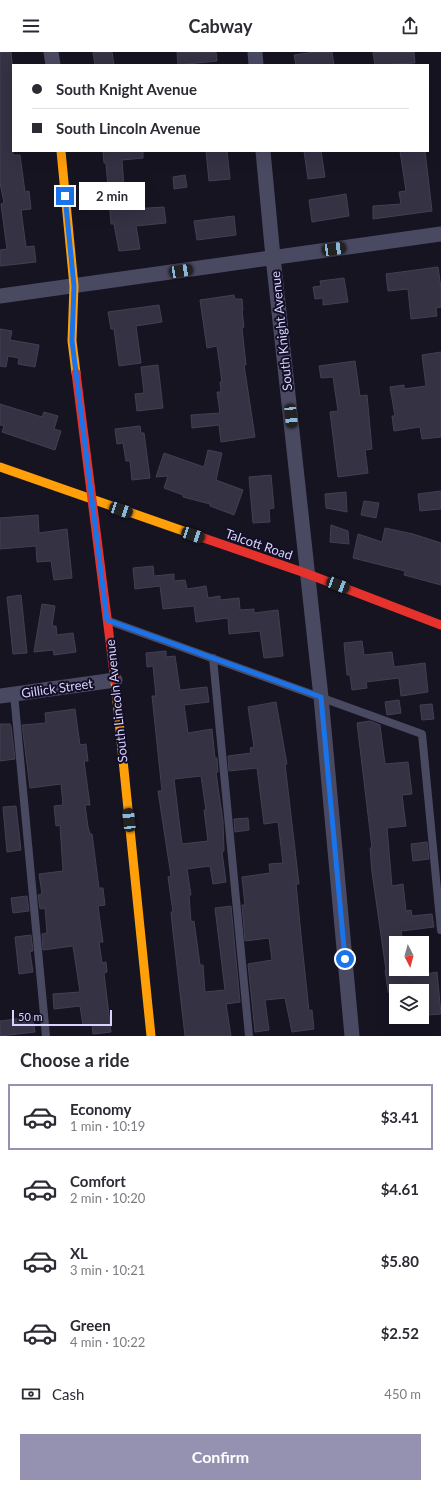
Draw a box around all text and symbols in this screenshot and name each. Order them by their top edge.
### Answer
icon: menu [20,15,42,37]
text: Cabway [189,15,252,37]
icon: share [399,15,421,37]
text: South Knight Avenue [56,80,197,98]
text: South Lincoln Avenue [56,119,200,137]
callout: 2 min [79,182,145,210]
route end [56,187,74,205]
text: 2 min [96,188,128,204]
car [321,241,347,257]
car [168,263,194,279]
street label: South Knight Avenue [267,270,295,392]
car [284,403,298,429]
car [108,500,134,520]
car [180,525,206,545]
street label: Talcott Road [223,525,295,563]
car [325,575,351,595]
street label: South Lincoln Avenue [102,639,130,763]
street label: Gillick Street [20,675,94,701]
car [122,807,136,833]
north arrow [389,936,429,976]
map controls [389,936,429,1024]
route start [336,950,354,968]
button: layers [389,984,429,1024]
scale bar [12,1008,112,1027]
text: 50 m [18,1010,43,1023]
text: Choose a ride [20,1049,129,1071]
icon: car [22,1099,58,1135]
text: Economy [70,1100,131,1118]
text: $3.41 [381,1108,419,1126]
text: 1 min · 10:19 [70,1118,145,1134]
icon: car [22,1171,58,1207]
text: Comfort [70,1172,126,1190]
text: $4.61 [381,1180,419,1198]
text: 2 min · 10:20 [70,1190,145,1206]
icon: car [22,1243,58,1279]
text: XL [70,1244,88,1262]
text: $5.80 [381,1252,419,1270]
text: 3 min · 10:21 [70,1262,145,1278]
icon: car [22,1315,58,1351]
text: Green [70,1316,111,1334]
text: $2.52 [381,1324,419,1342]
text: 4 min · 10:22 [70,1334,145,1350]
icon: cash [20,1383,42,1405]
text: Cash [52,1385,84,1403]
text: 450 m [384,1386,421,1402]
button: Confirm [20,1434,421,1480]

